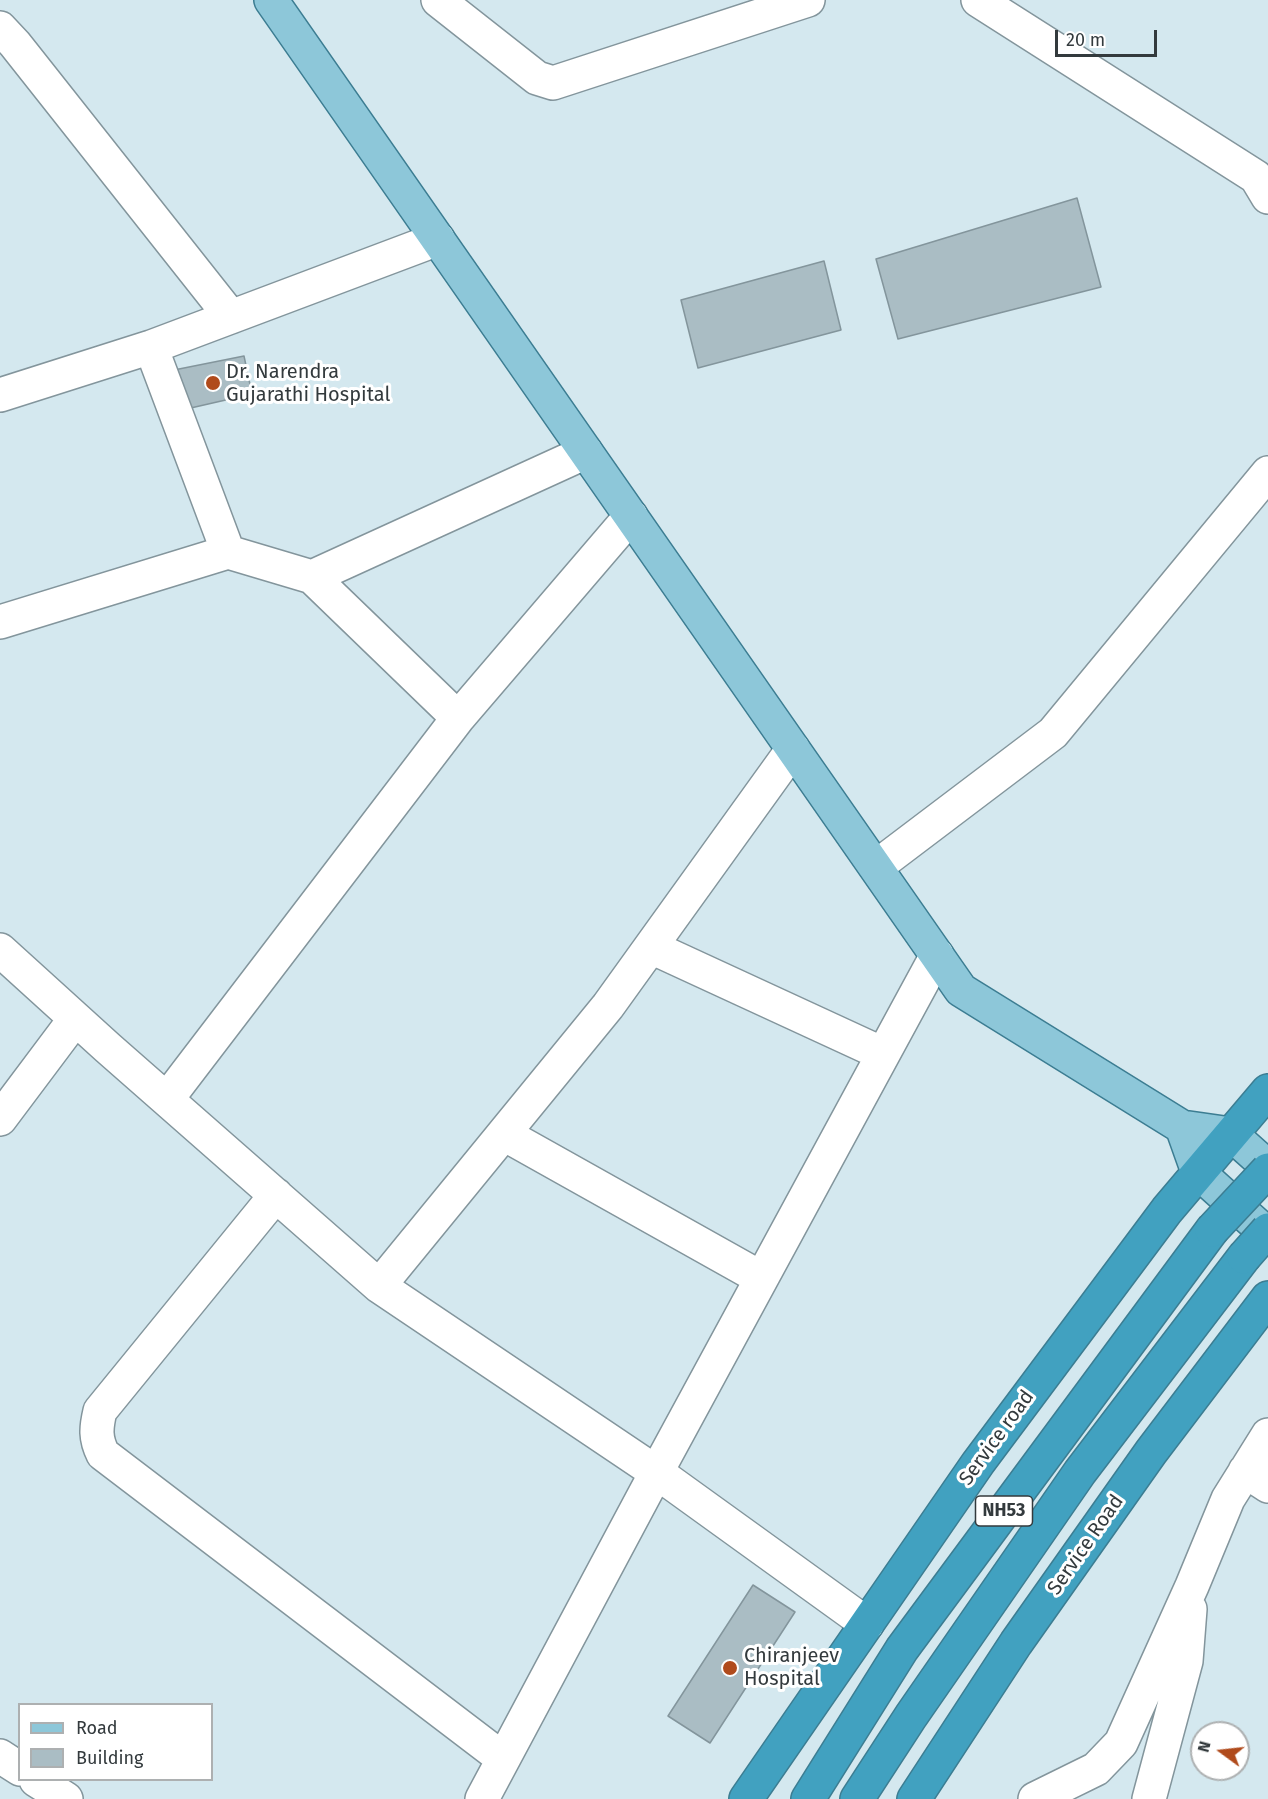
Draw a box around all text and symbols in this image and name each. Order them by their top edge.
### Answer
scale bar [1058,18,1160,56]
text: 20 m [1066,29,1105,51]
place label: Dr. Narendra Gujarathi Hospital [226,360,390,407]
marker: Dr. Narendra Gujarathi Hospital [204,374,222,392]
street label: Service road [954,1386,1040,1490]
street label: Service Road [1043,1490,1129,1600]
road number: NH53 [976,1496,1032,1526]
place label: Chiranjeev Hospital [744,1644,839,1691]
marker: Chiranjeev Hospital [721,1659,739,1677]
legend [18,1703,213,1781]
text: Road [76,1717,118,1739]
north arrow [1190,1721,1250,1781]
text: N [1194,1739,1215,1754]
text: Building [76,1747,143,1769]

